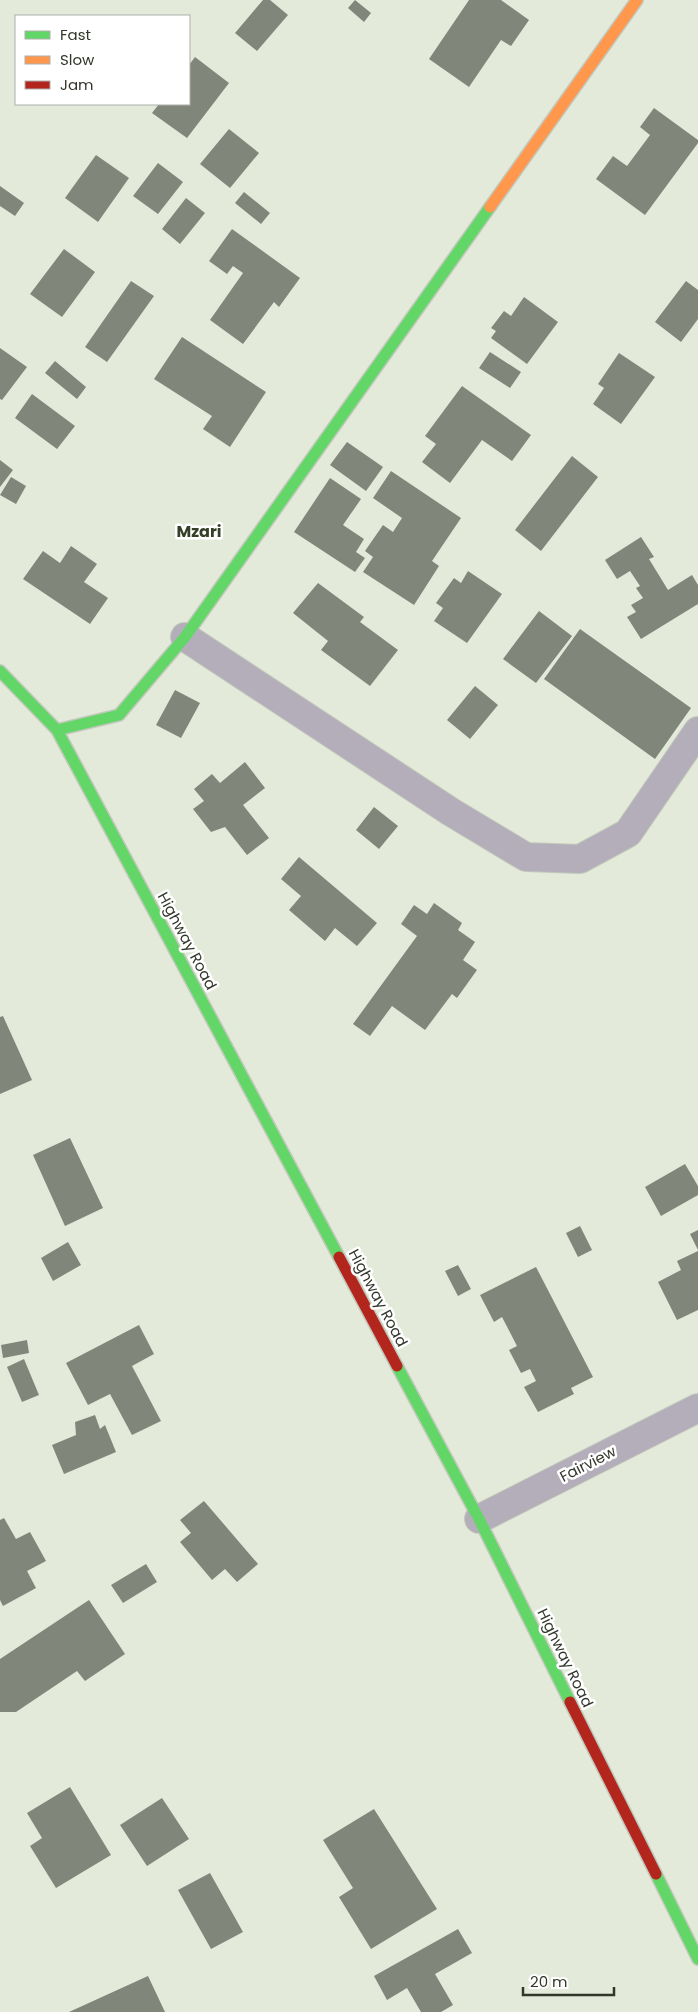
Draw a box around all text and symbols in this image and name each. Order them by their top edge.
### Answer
legend [15,15,190,105]
text: Fast [60,24,91,45]
text: Slow [60,49,95,70]
text: Jam [60,74,94,95]
district label: Mzari [176,520,222,543]
street label: Highway Road [153,888,222,993]
street label: Highway Road [344,1245,413,1350]
street label: Fairview [556,1440,620,1487]
street label: Highway Road [532,1605,598,1711]
scale bar [523,1964,614,1996]
text: 20 m [530,1971,568,1992]

